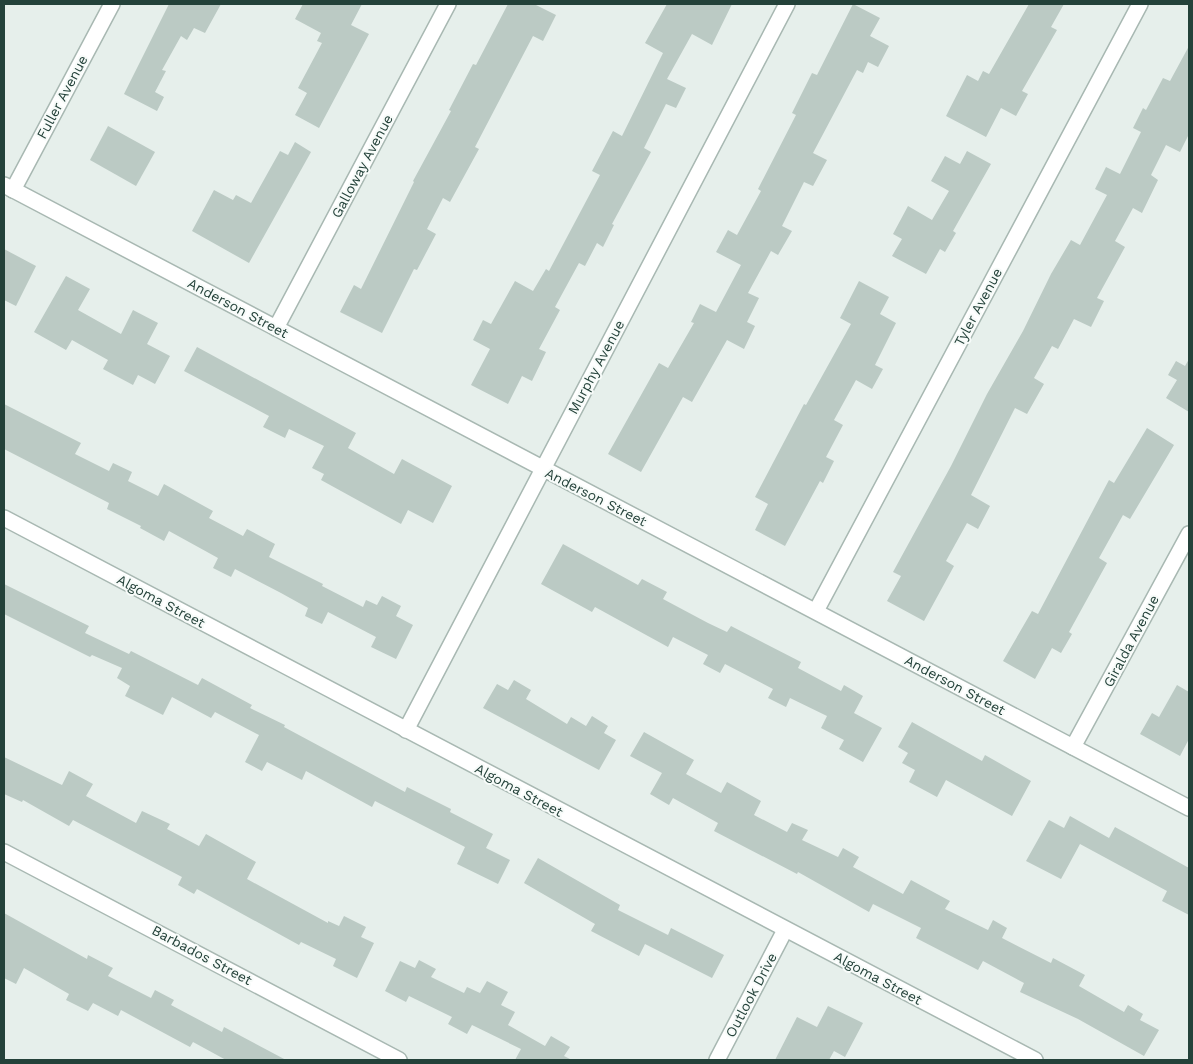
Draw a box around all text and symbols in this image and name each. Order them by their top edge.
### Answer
street label: Fuller Avenue [33,52,91,142]
street label: Galloway Avenue [328,112,396,220]
street label: Tyler Avenue [951,265,1005,349]
street label: Anderson Street [185,275,291,341]
street label: Murphy Avenue [565,317,627,417]
street label: Anderson Street [543,465,649,530]
street label: Algoma Street [114,571,208,631]
street label: Giralda Avenue [1100,592,1162,690]
street label: Anderson Street [902,652,1008,718]
street label: Algoma Street [472,760,566,820]
street label: Barbados Street [149,922,255,988]
street label: Algoma Street [831,948,925,1008]
street label: Outlook Drive [722,950,780,1040]

